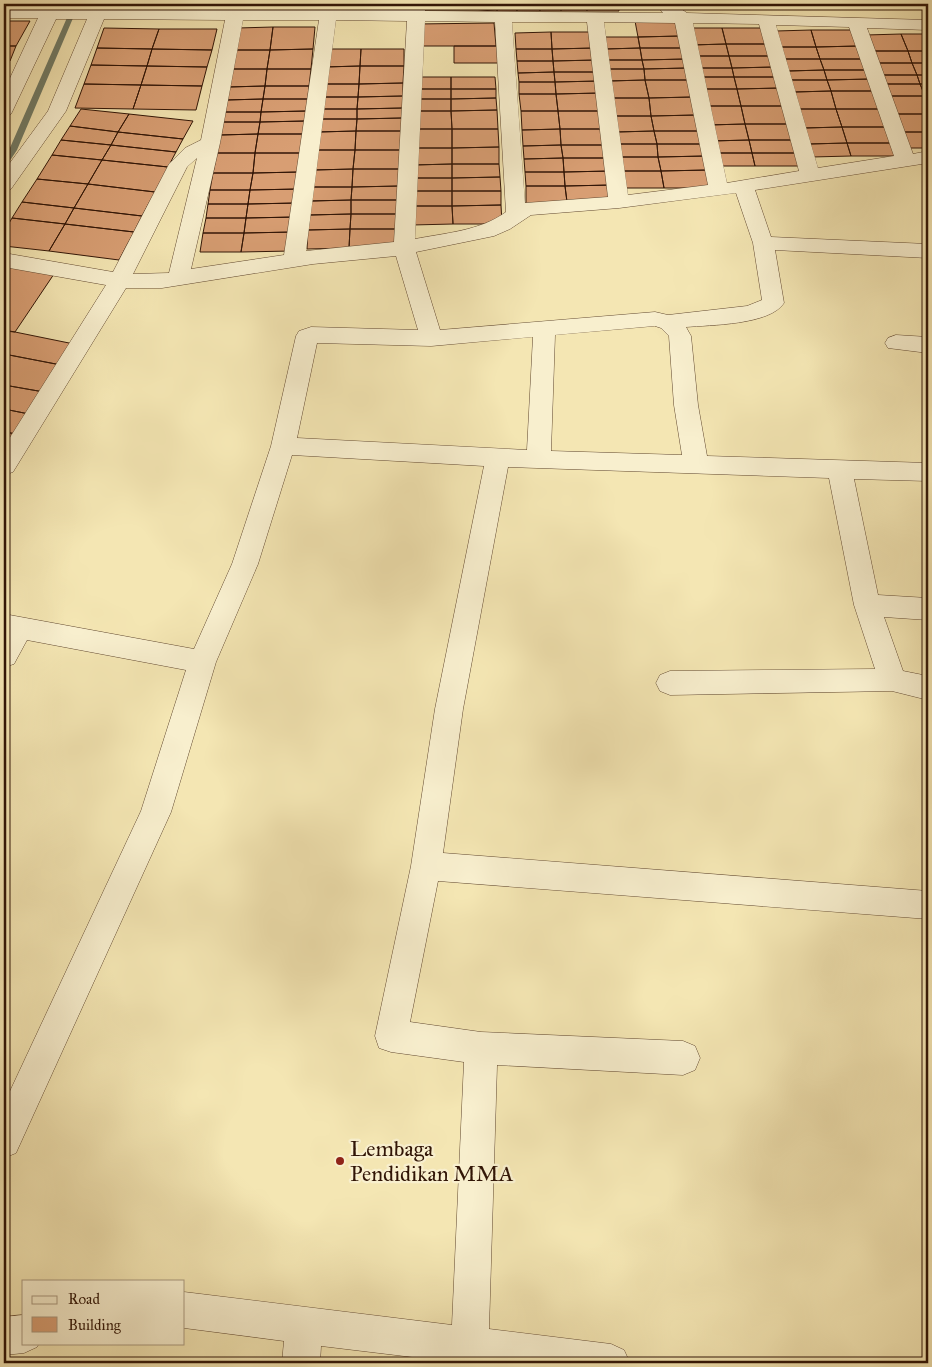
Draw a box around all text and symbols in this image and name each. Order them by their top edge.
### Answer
place label: Lembaga Pendidikan MMA [350,1135,514,1187]
marker: Lembaga Pendidikan MMA [334,1155,346,1167]
legend [22,1280,185,1344]
text: Road [68,1290,100,1308]
text: Building [68,1316,122,1334]

